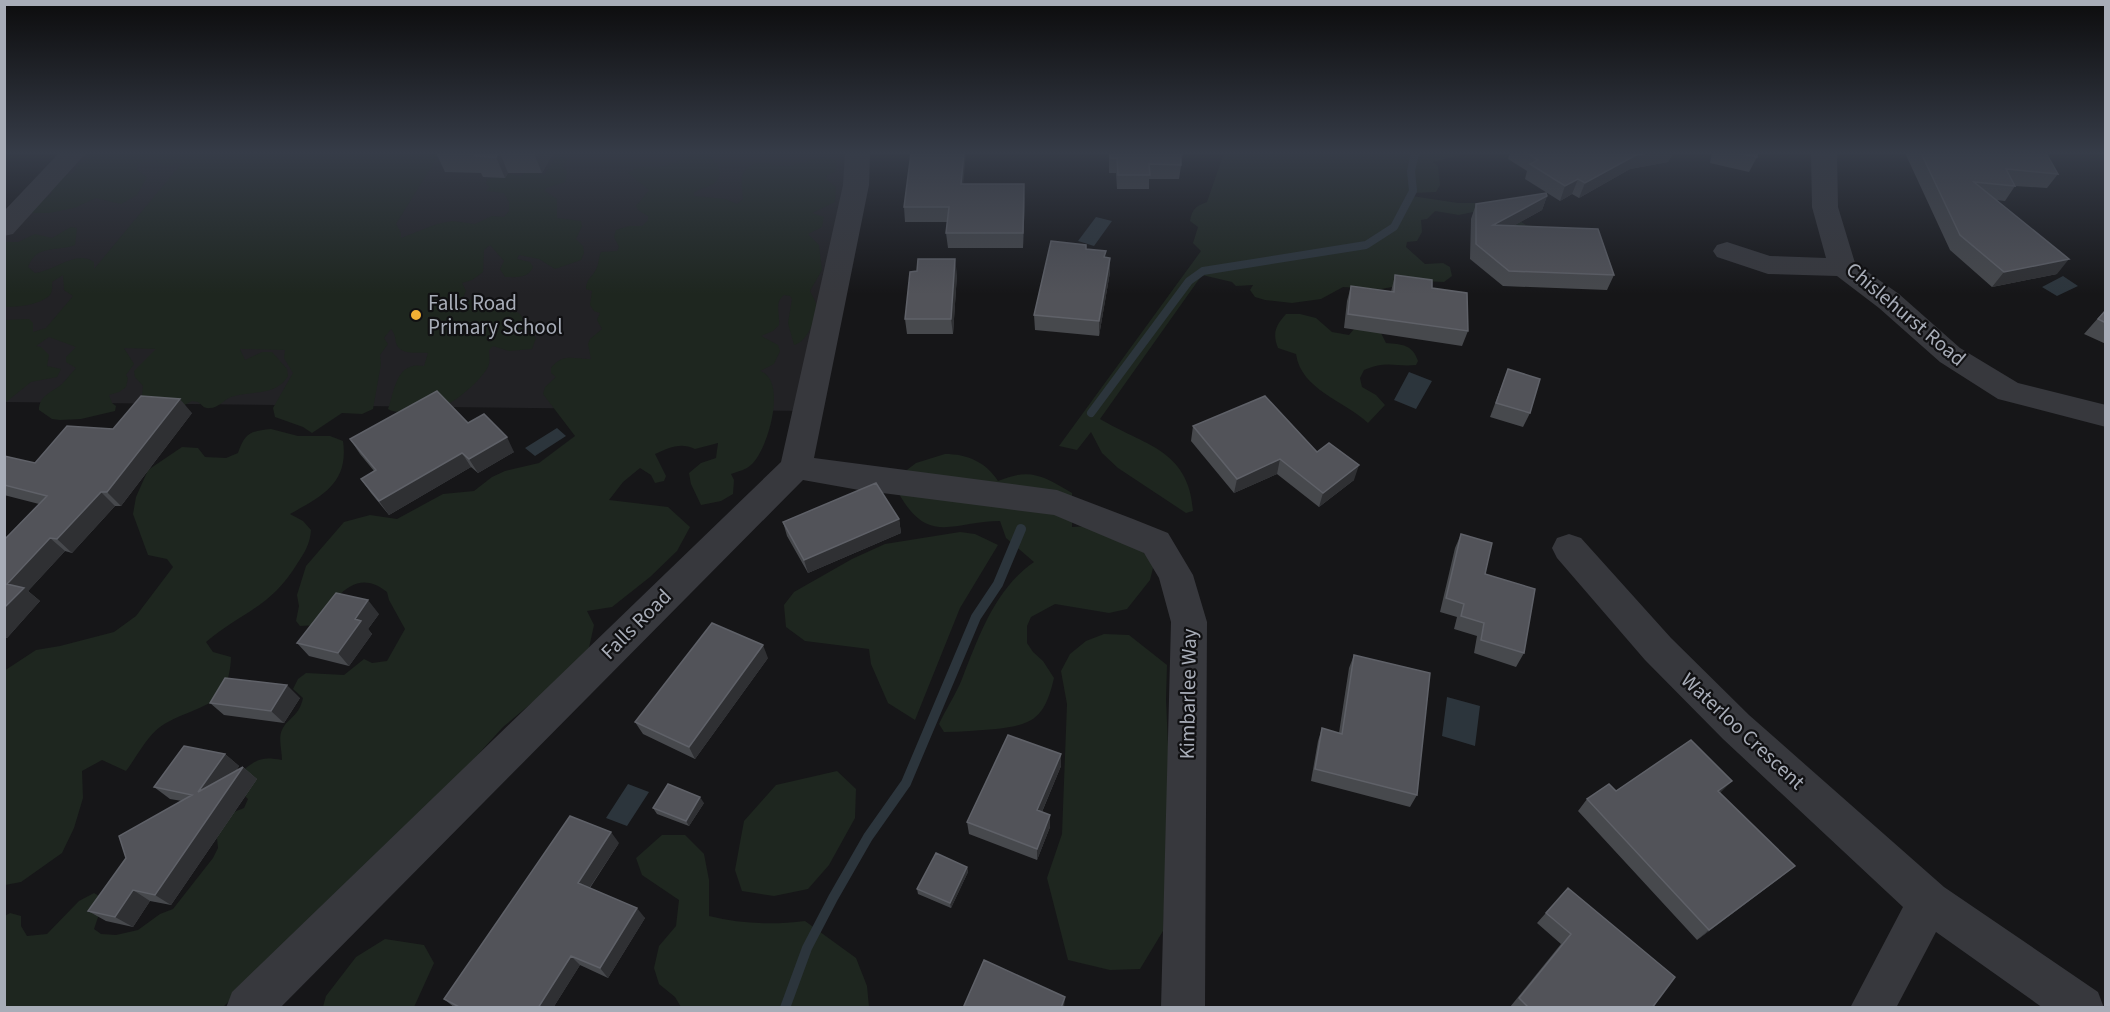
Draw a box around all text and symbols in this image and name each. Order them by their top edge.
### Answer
street label: Chislehurst Road [1840,255,1972,373]
place label: Falls Road Primary School [428,288,563,342]
marker: Falls Road Primary School [409,308,423,322]
street label: Falls Road [594,582,678,666]
street label: Kimbarlee Way [1172,628,1204,760]
street label: Waterloo Crescent [1674,666,1812,796]

